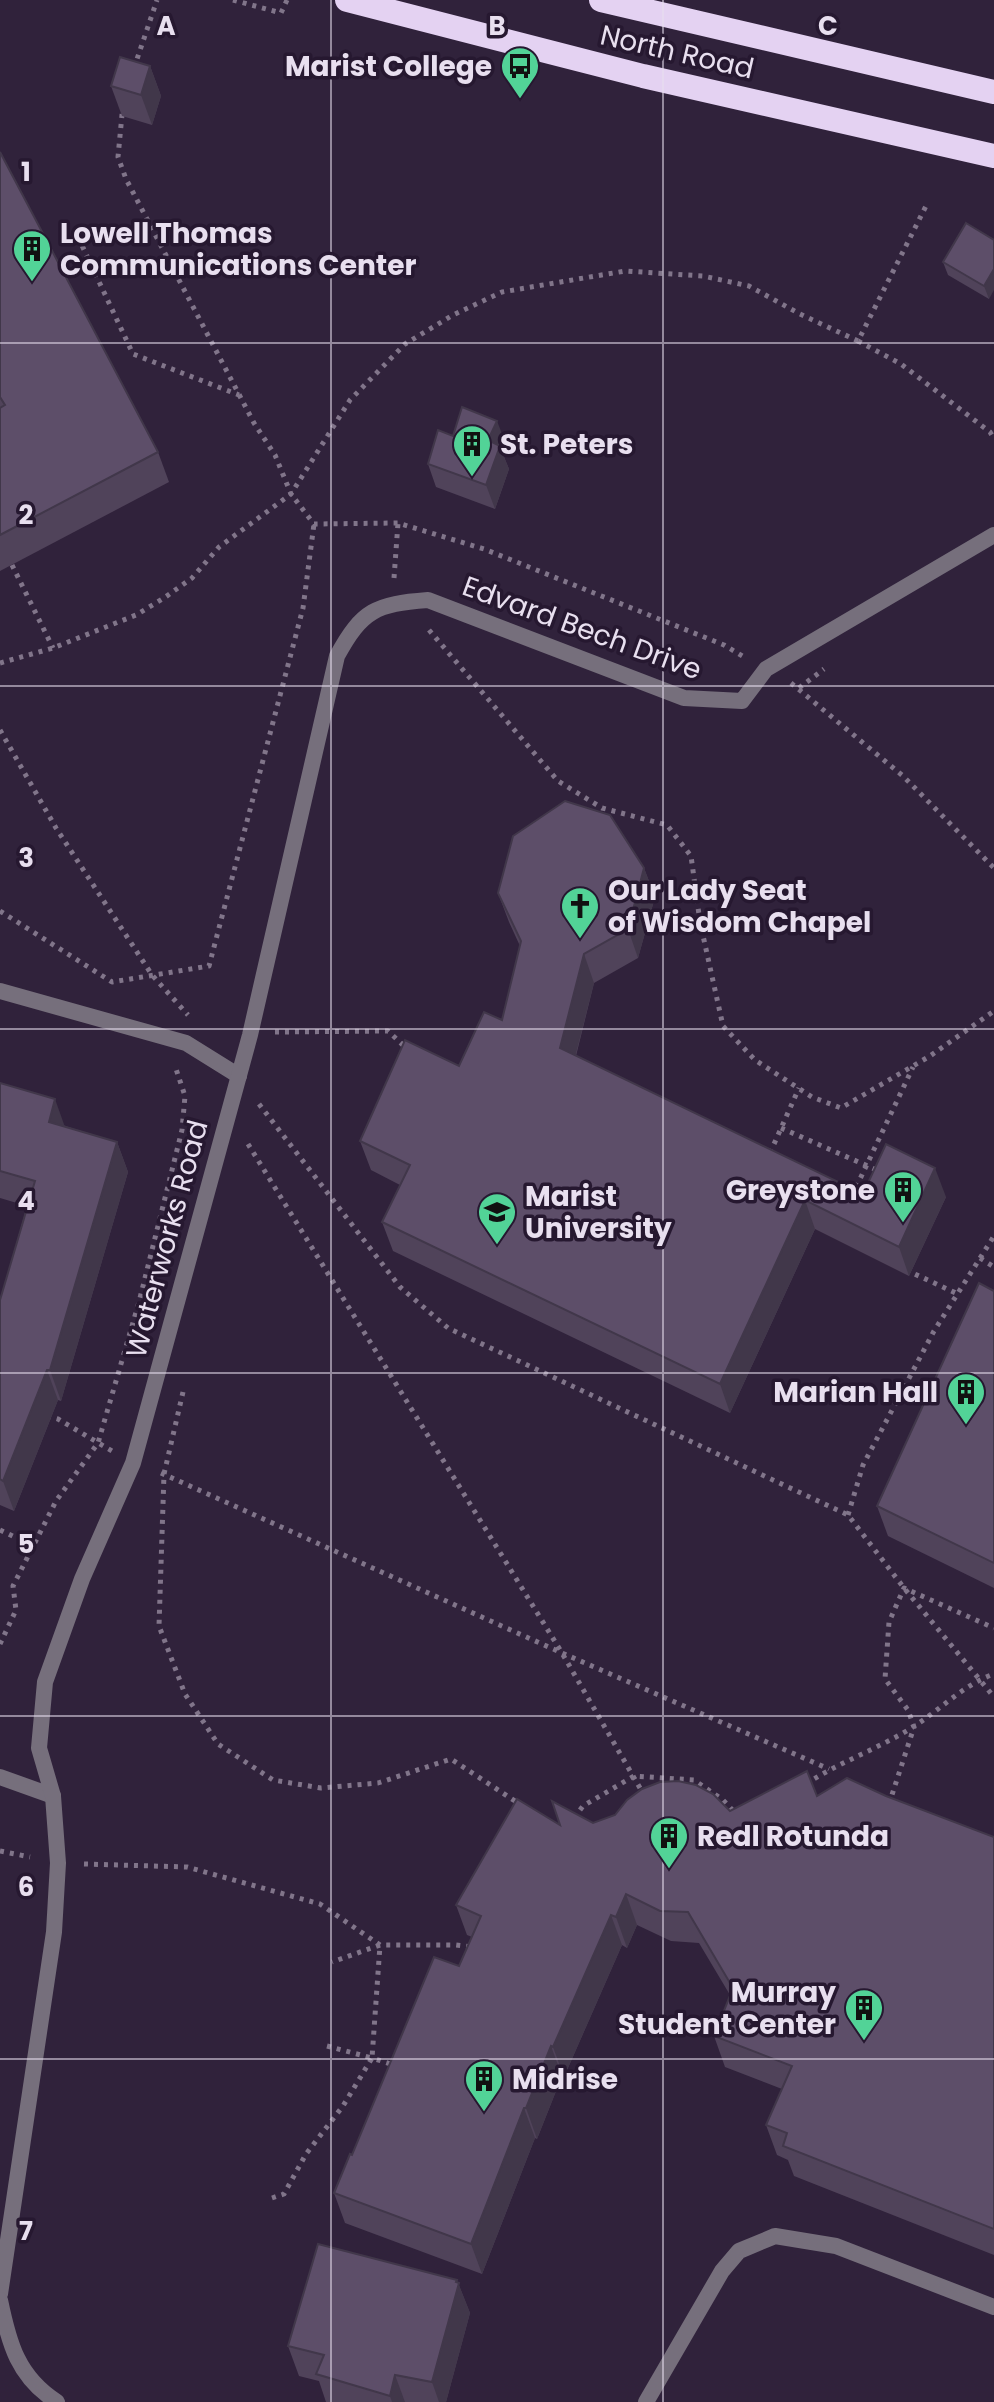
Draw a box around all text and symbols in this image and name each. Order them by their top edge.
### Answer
text: A [156,8,176,44]
text: B [488,8,506,44]
text: C [818,8,838,44]
street label: North Road [596,15,758,89]
bus stop icon: Marist College [499,45,541,100]
place label: Marist College [285,47,492,86]
text: 1 [21,154,31,190]
place label: Lowell Thomas Communications Center [60,214,416,285]
building icon: Lowell Thomas Communications Center [11,228,53,283]
building icon: St. Peters [451,423,493,478]
place label: St. Peters [500,425,633,464]
text: 2 [19,497,34,533]
street label: Edvard Bech Drive [457,567,707,689]
text: 3 [18,840,34,876]
place label: Our Lady Seat of Wisdom Chapel [608,871,871,942]
church icon: Our Lady Seat of Wisdom Chapel [559,885,601,940]
street label: Waterworks Road [116,1116,218,1362]
building icon: Greystone [882,1169,924,1224]
place label: Greystone [726,1171,875,1210]
place label: Marist University [525,1177,672,1248]
text: 4 [17,1183,35,1219]
school or university icon: Marist University [476,1191,518,1246]
building icon: Marian Hall [945,1371,987,1426]
place label: Marian Hall [773,1373,938,1412]
text: 5 [18,1526,34,1562]
building icon: Redl Rotunda [648,1815,690,1870]
place label: Redl Rotunda [697,1817,889,1856]
text: 6 [18,1869,34,1905]
place label: Murray Student Center [618,1973,836,2044]
building icon: Murray Student Center [843,1987,885,2042]
building icon: Midrise [463,2058,505,2113]
place label: Midrise [512,2060,618,2099]
text: 7 [19,2213,33,2249]

